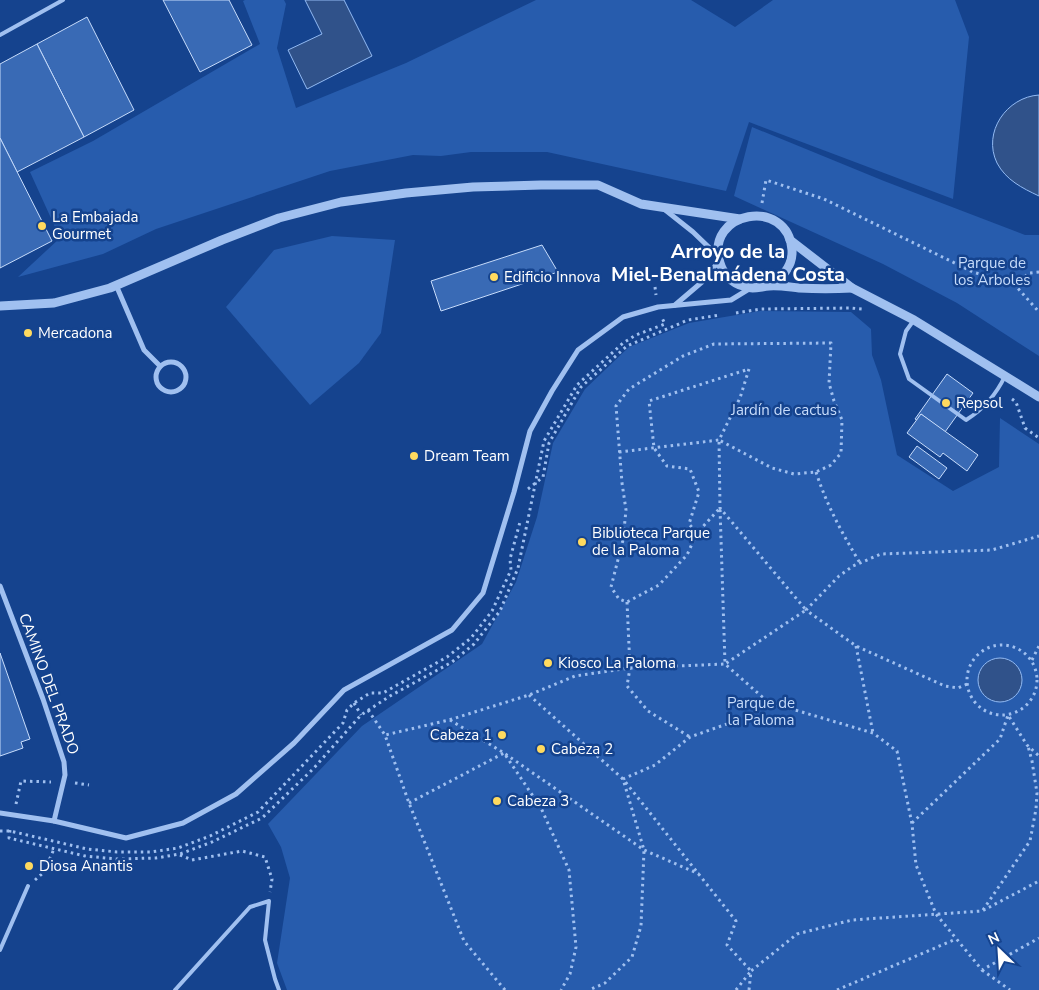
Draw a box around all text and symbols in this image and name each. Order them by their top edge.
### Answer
place label: La Embajada Gourmet [52,207,138,244]
marker: La Embajada Gourmet [36,220,48,232]
district label: Arroyo de la Miel-Benalmádena Costa [611,238,845,288]
park label: Parque de los Arboles [954,253,1030,290]
place label: Edificio Innova [504,267,601,287]
marker: Edificio Innova [488,271,500,283]
place label: Mercadona [38,323,112,343]
marker: Mercadona [22,327,34,339]
place label: Repsol [956,393,1003,413]
marker: Repsol [940,397,952,409]
park label: Jardín de cactus [730,400,837,420]
place label: Dream Team [424,446,510,466]
marker: Dream Team [408,450,420,462]
place label: Biblioteca Parque de la Paloma [592,523,710,560]
marker: Biblioteca Parque de la Paloma [576,536,588,548]
street label: CAMINO DEL PRADO [14,611,84,757]
place label: Kiosco La Paloma [558,653,676,673]
marker: Kiosco La Paloma [542,657,554,669]
park label: Parque de la Paloma [727,693,795,730]
place label: Cabeza 1 [430,725,492,745]
marker: Cabeza 1 [496,729,508,741]
place label: Cabeza 2 [551,739,613,759]
marker: Cabeza 2 [535,743,547,755]
place label: Cabeza 3 [507,791,569,811]
marker: Cabeza 3 [491,795,503,807]
place label: Diosa Anantis [39,856,133,876]
marker: Diosa Anantis [23,860,35,872]
north arrow [974,925,1024,975]
text: N [985,928,1002,949]

